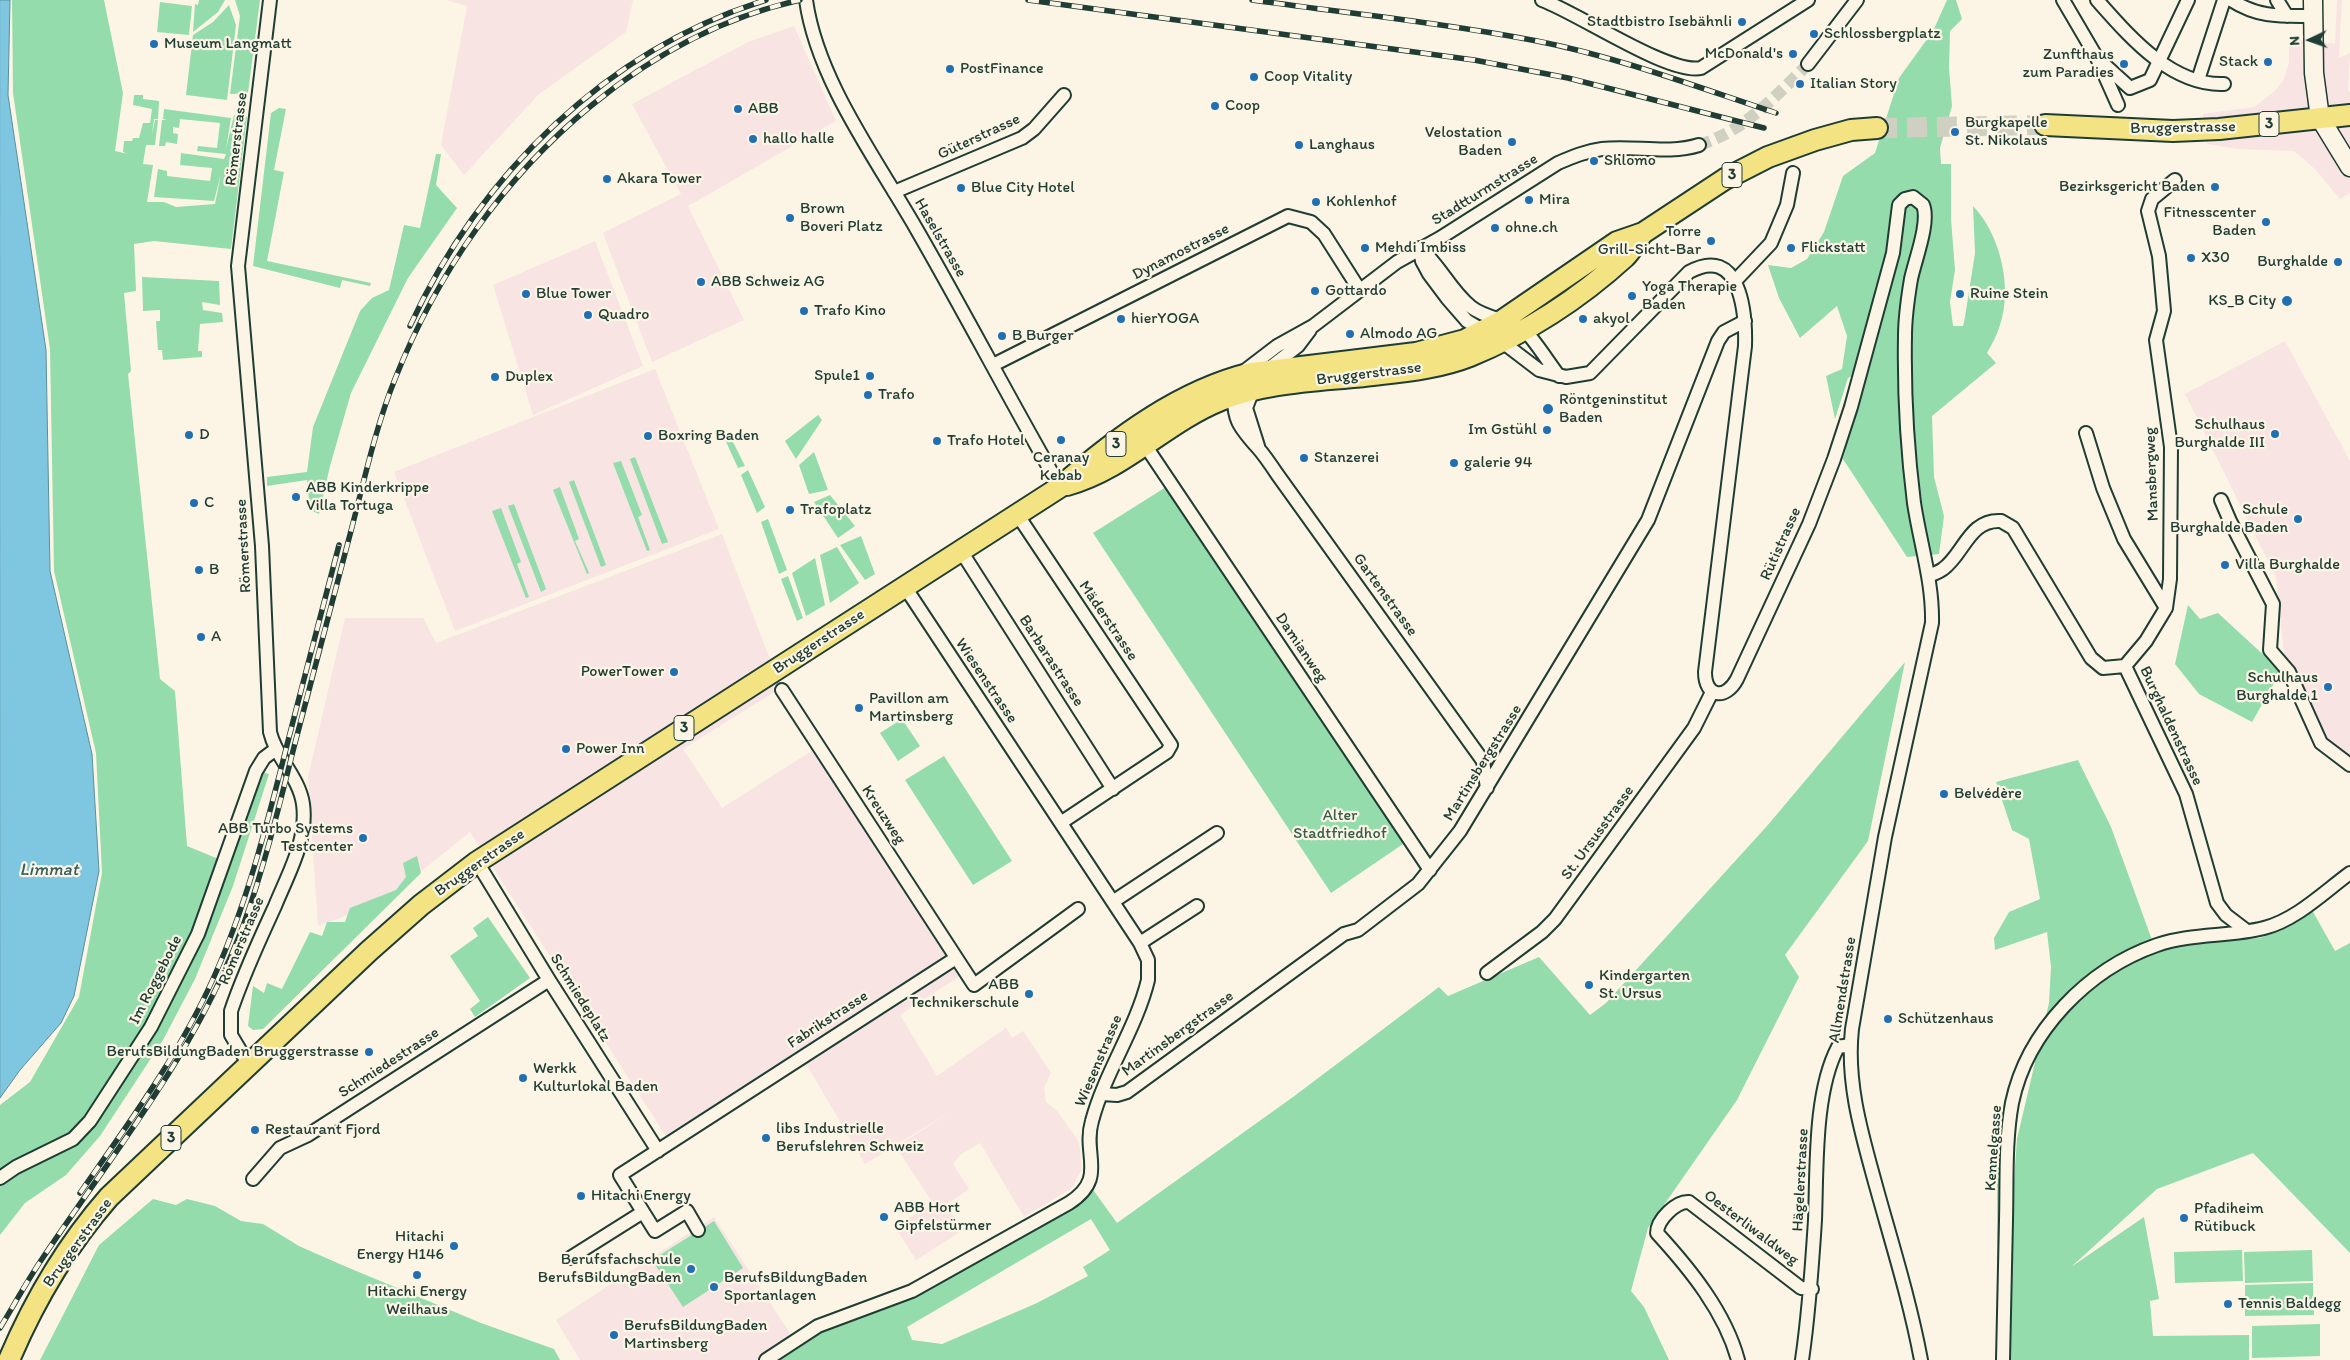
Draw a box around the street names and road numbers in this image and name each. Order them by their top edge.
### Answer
street label: Römerstrasse [222,91,252,187]
street label: Güterstrasse [935,110,1023,164]
road number: 3 [2259,112,2279,136]
street label: Bruggerstrasse [2130,117,2236,139]
street label: Stadtturmstrasse [1428,150,1542,230]
road number: 3 [1722,162,1742,188]
street label: Haselstrasse [910,195,970,281]
street label: Dynamostrasse [1129,219,1233,285]
street label: Bruggerstrasse [1315,358,1423,390]
street label: Mansbergweg [2141,427,2163,521]
road number: 3 [1106,432,1126,456]
street label: Römerstrasse [232,499,256,593]
street label: Rütistrasse [1756,504,1806,584]
street label: Gartenstrasse [1348,550,1422,640]
street label: Mäderstrasse [1074,577,1142,665]
street label: Bruggerstrasse [770,605,868,679]
street label: Damianweg [1271,609,1331,687]
street label: Barbarastrasse [1014,612,1088,710]
street label: Wiesenstrasse [951,635,1021,727]
street label: Burghaldenstrasse [2135,663,2207,789]
street label: Martinsbergstrasse [1439,701,1527,825]
road number: 3 [674,716,694,740]
street label: Kreuzweg [857,782,909,848]
street label: St. Ursusstrasse [1557,782,1639,884]
street label: Bruggerstrasse [431,825,529,901]
street label: Römerstrasse [215,894,269,988]
street label: Im Roggebode [125,932,187,1028]
street label: Allmendstrasse [1825,936,1861,1044]
street label: Schmiedeplatz [545,950,615,1046]
street label: Fabrikstrasse [784,987,872,1053]
street label: Martinsbergstrasse [1118,987,1238,1081]
street label: Wiesenstrasse [1071,1012,1127,1110]
street label: Schmiedestrasse [335,1023,443,1103]
street label: Kennelgasse [1981,1104,2007,1192]
road number: 3 [161,1126,181,1150]
street label: Hägelerstrasse [1789,1128,1813,1232]
street label: Oesterliwaldweg [1700,1186,1802,1270]
street label: Bruggerstrasse [39,1195,117,1291]

